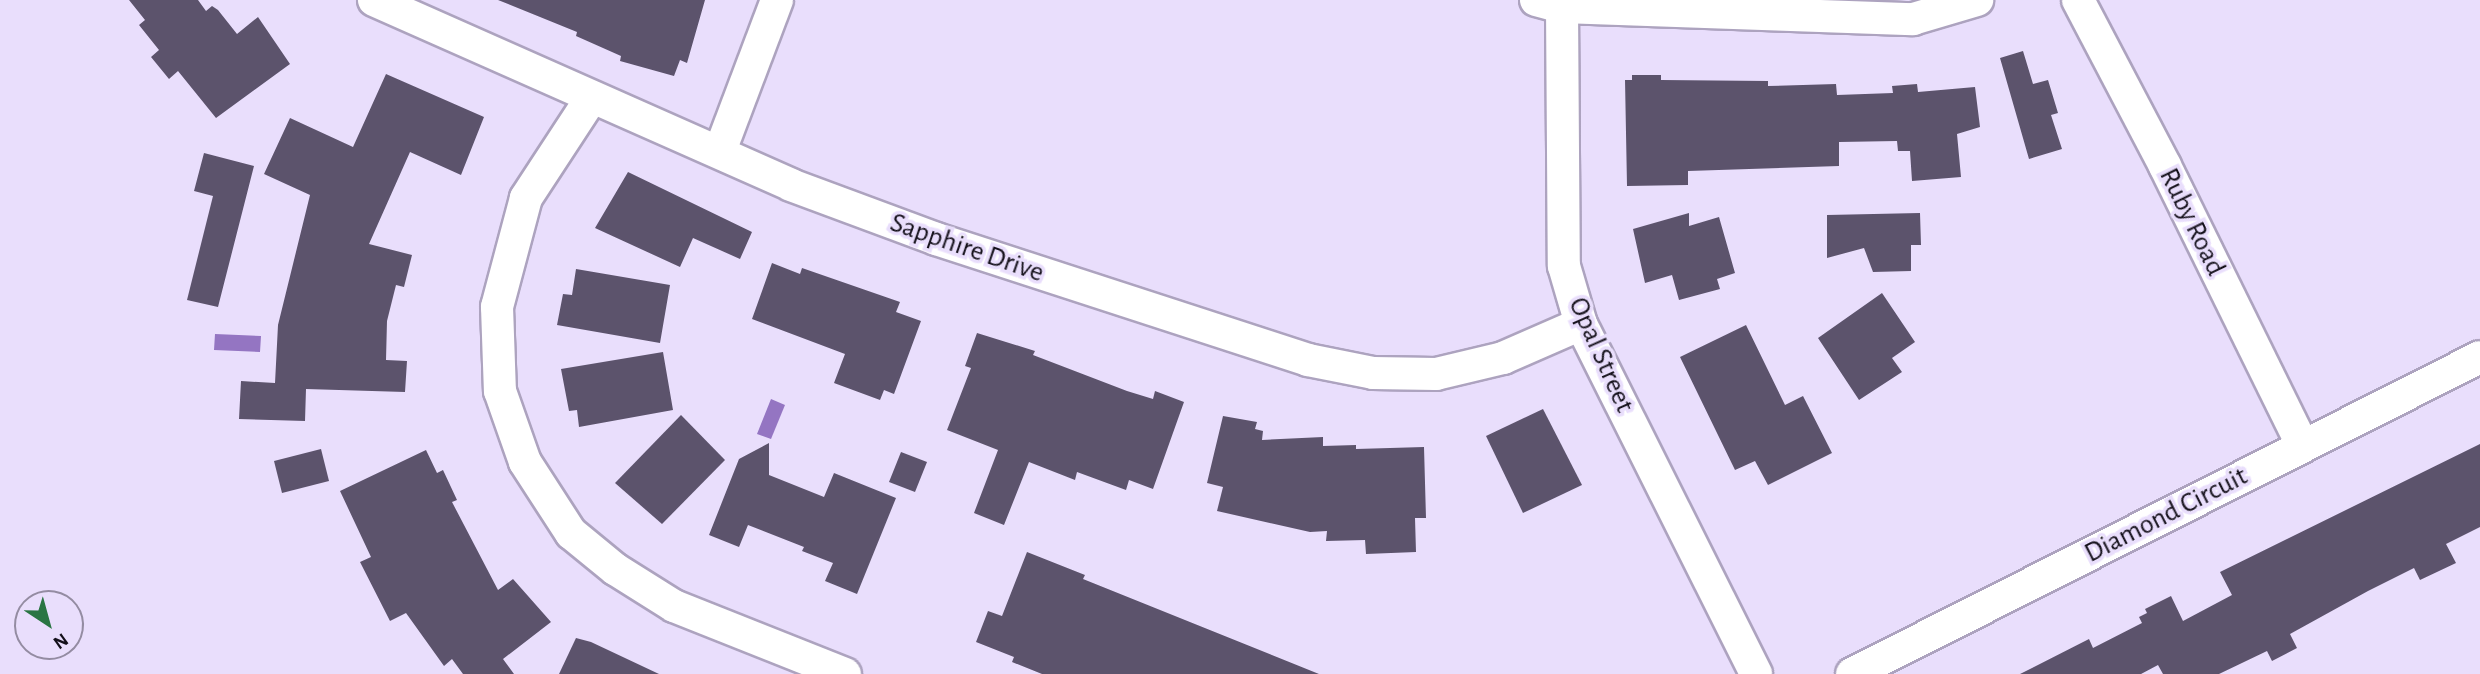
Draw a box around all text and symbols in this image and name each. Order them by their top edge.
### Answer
street label: Ruby Road [2152,163,2232,281]
street label: Sapphire Drive [886,206,1048,290]
street label: Opal Street [1561,292,1641,418]
street label: Diamond Circuit [2079,460,2253,570]
north arrow [14,590,84,660]
text: N [50,629,71,652]

